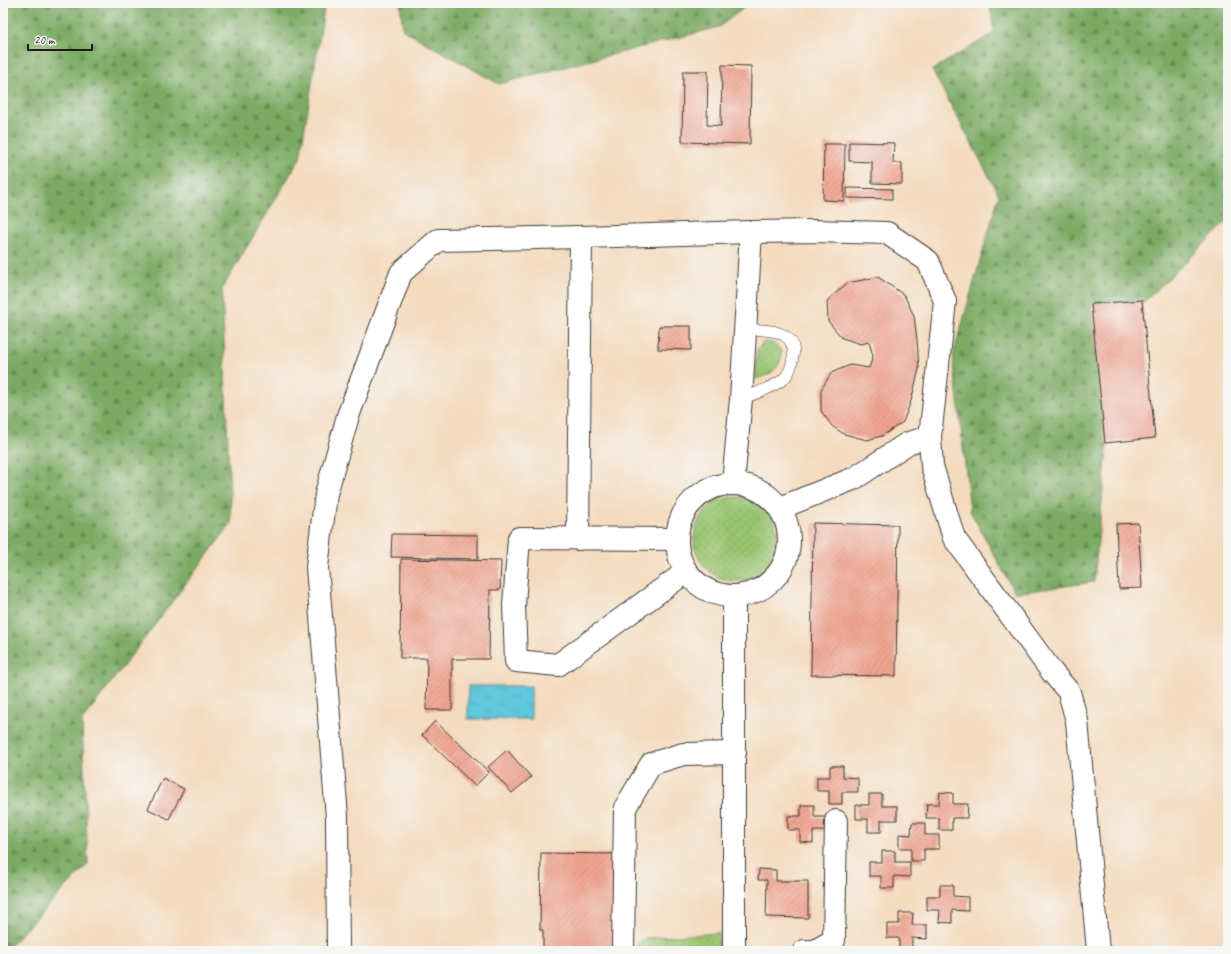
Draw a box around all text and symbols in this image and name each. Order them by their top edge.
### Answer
scale bar [28,26,92,52]
text: 20 m [34,32,56,48]

